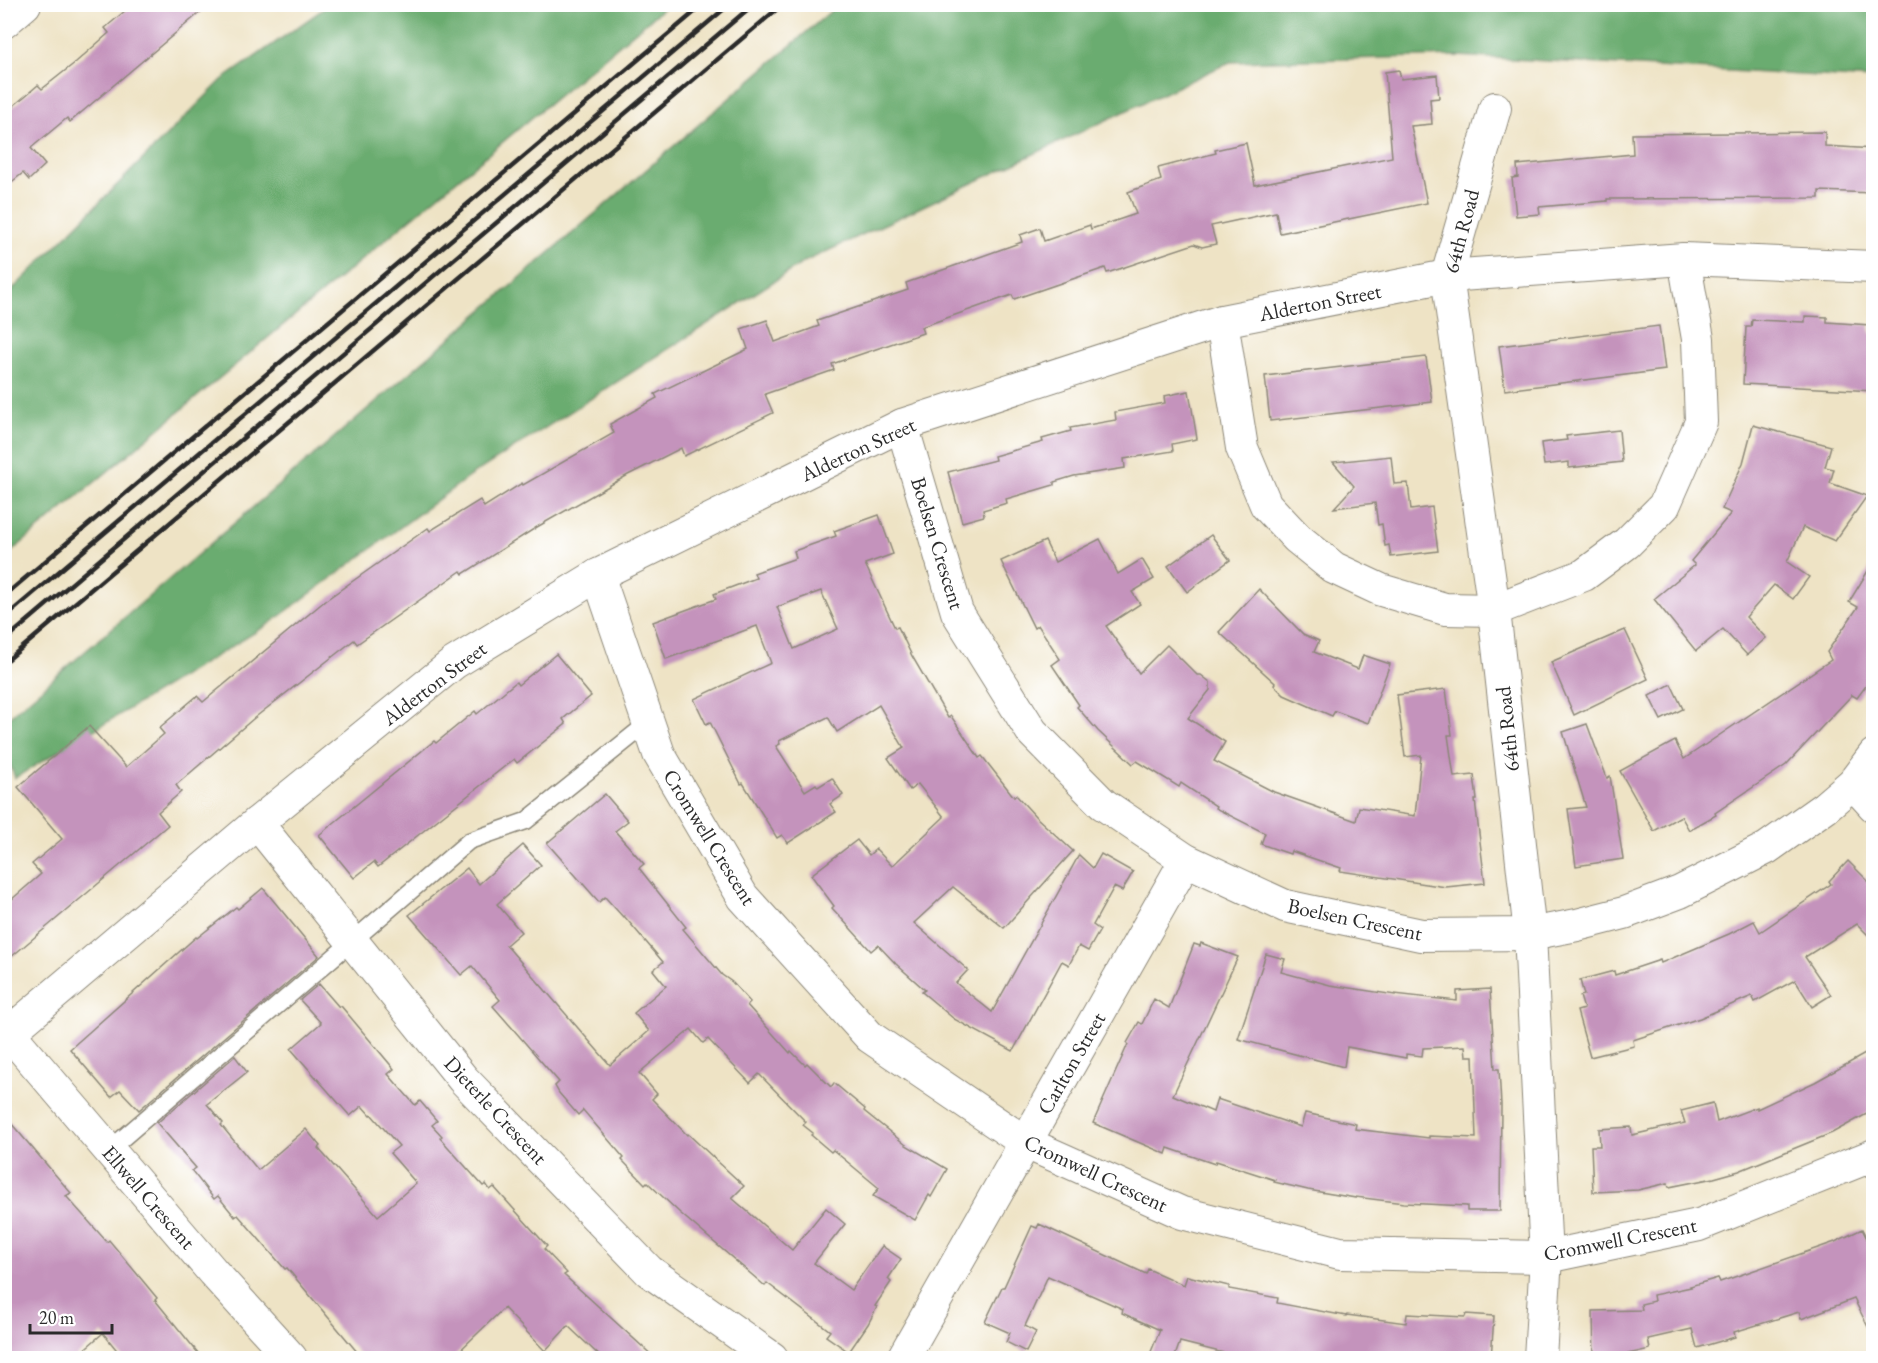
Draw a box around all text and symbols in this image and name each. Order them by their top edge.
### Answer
street label: 64th Road [1437,186,1485,276]
street label: Alderton Street [1256,277,1384,327]
street label: Alderton Street [795,410,920,488]
street label: Boelsen Crescent [905,473,971,613]
street label: Alderton Street [376,635,492,732]
street label: 64th Road [1489,685,1525,773]
street label: Cromwell Crescent [657,764,763,910]
street label: Boelsen Crescent [1285,892,1425,947]
street label: Carlton Street [1031,1007,1111,1119]
street label: Dieterle Crescent [439,1050,554,1170]
street label: Cromwell Crescent [1020,1128,1172,1218]
street label: Ellwell Crescent [96,1139,202,1255]
street label: Cromwell Crescent [1541,1211,1699,1267]
scale bar [30,1297,112,1335]
text: 20 m [39,1306,74,1329]

